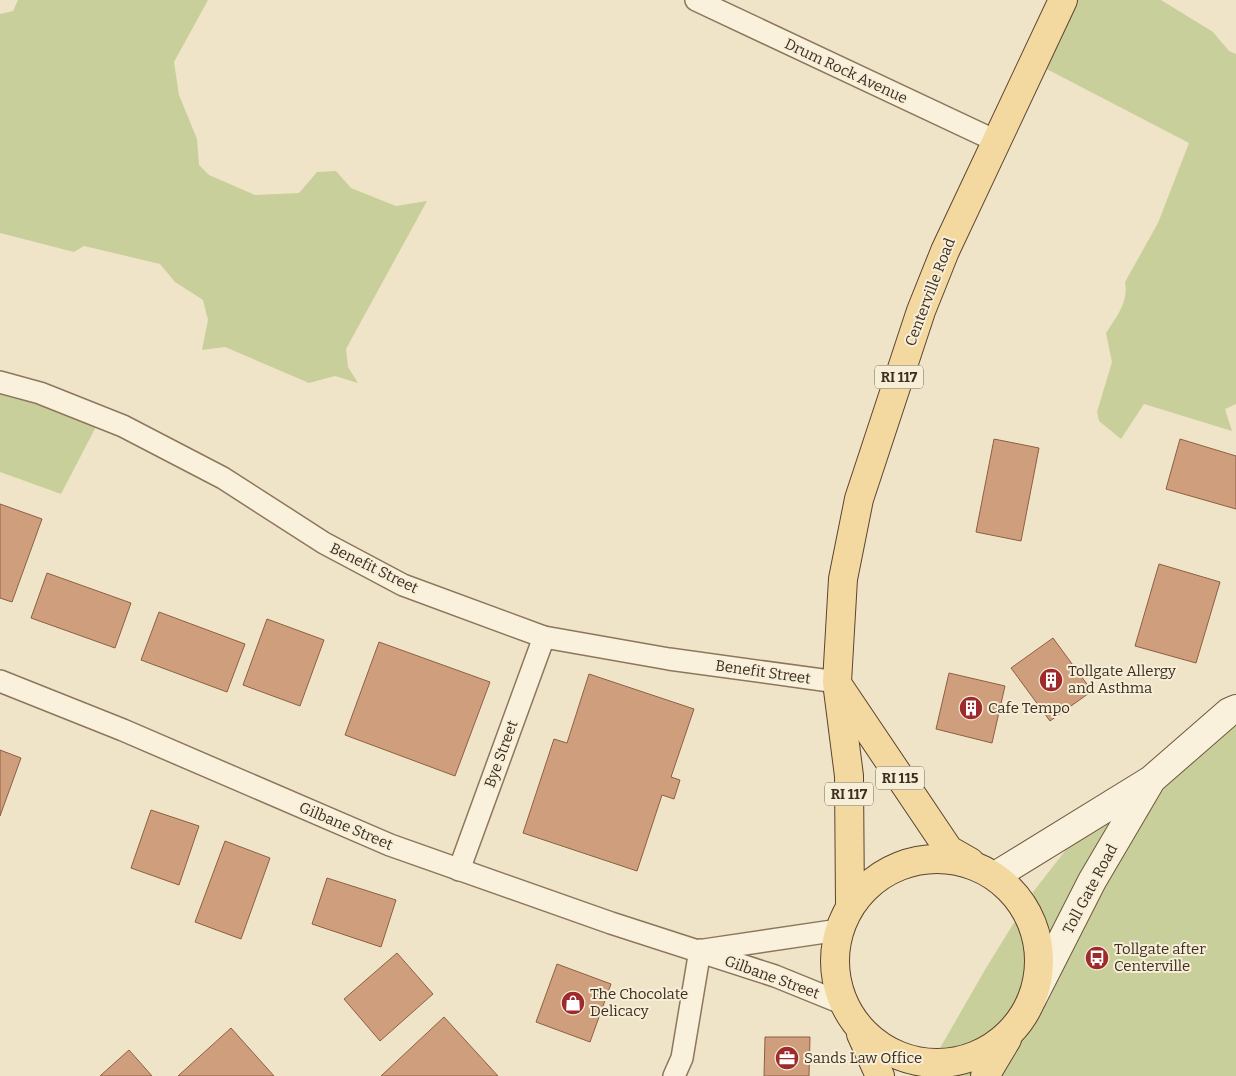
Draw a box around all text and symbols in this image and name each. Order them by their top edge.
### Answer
street label: Drum Rock Avenue [782,35,910,107]
street label: Centerville Road [901,235,959,349]
road number: RI 117 [875,366,923,388]
street label: Benefit Street [327,539,422,597]
street label: Benefit Street [714,656,812,688]
place label: Tollgate Allergy and Asthma [1068,662,1176,697]
building icon: Tollgate Allergy and Asthma [1038,667,1064,693]
building icon: Cafe Tempo [958,695,984,721]
place label: Cafe Tempo [988,699,1070,717]
street label: Bye Street [480,717,522,790]
road number: RI 115 [876,766,924,790]
road number: RI 117 [825,782,873,806]
street label: Gilbane Street [297,798,396,854]
street label: Toll Gate Road [1059,841,1121,937]
place label: Tollgate after Centerville [1114,940,1206,975]
bus stop icon: Tollgate after Centerville [1084,945,1110,971]
street label: Gilbane Street [722,951,822,1003]
place label: The Chocolate Delicacy [590,985,688,1020]
shop icon: The Chocolate Delicacy [560,990,586,1016]
office icon: Sands Law Office [774,1045,800,1071]
place label: Sands Law Office [804,1049,922,1067]

